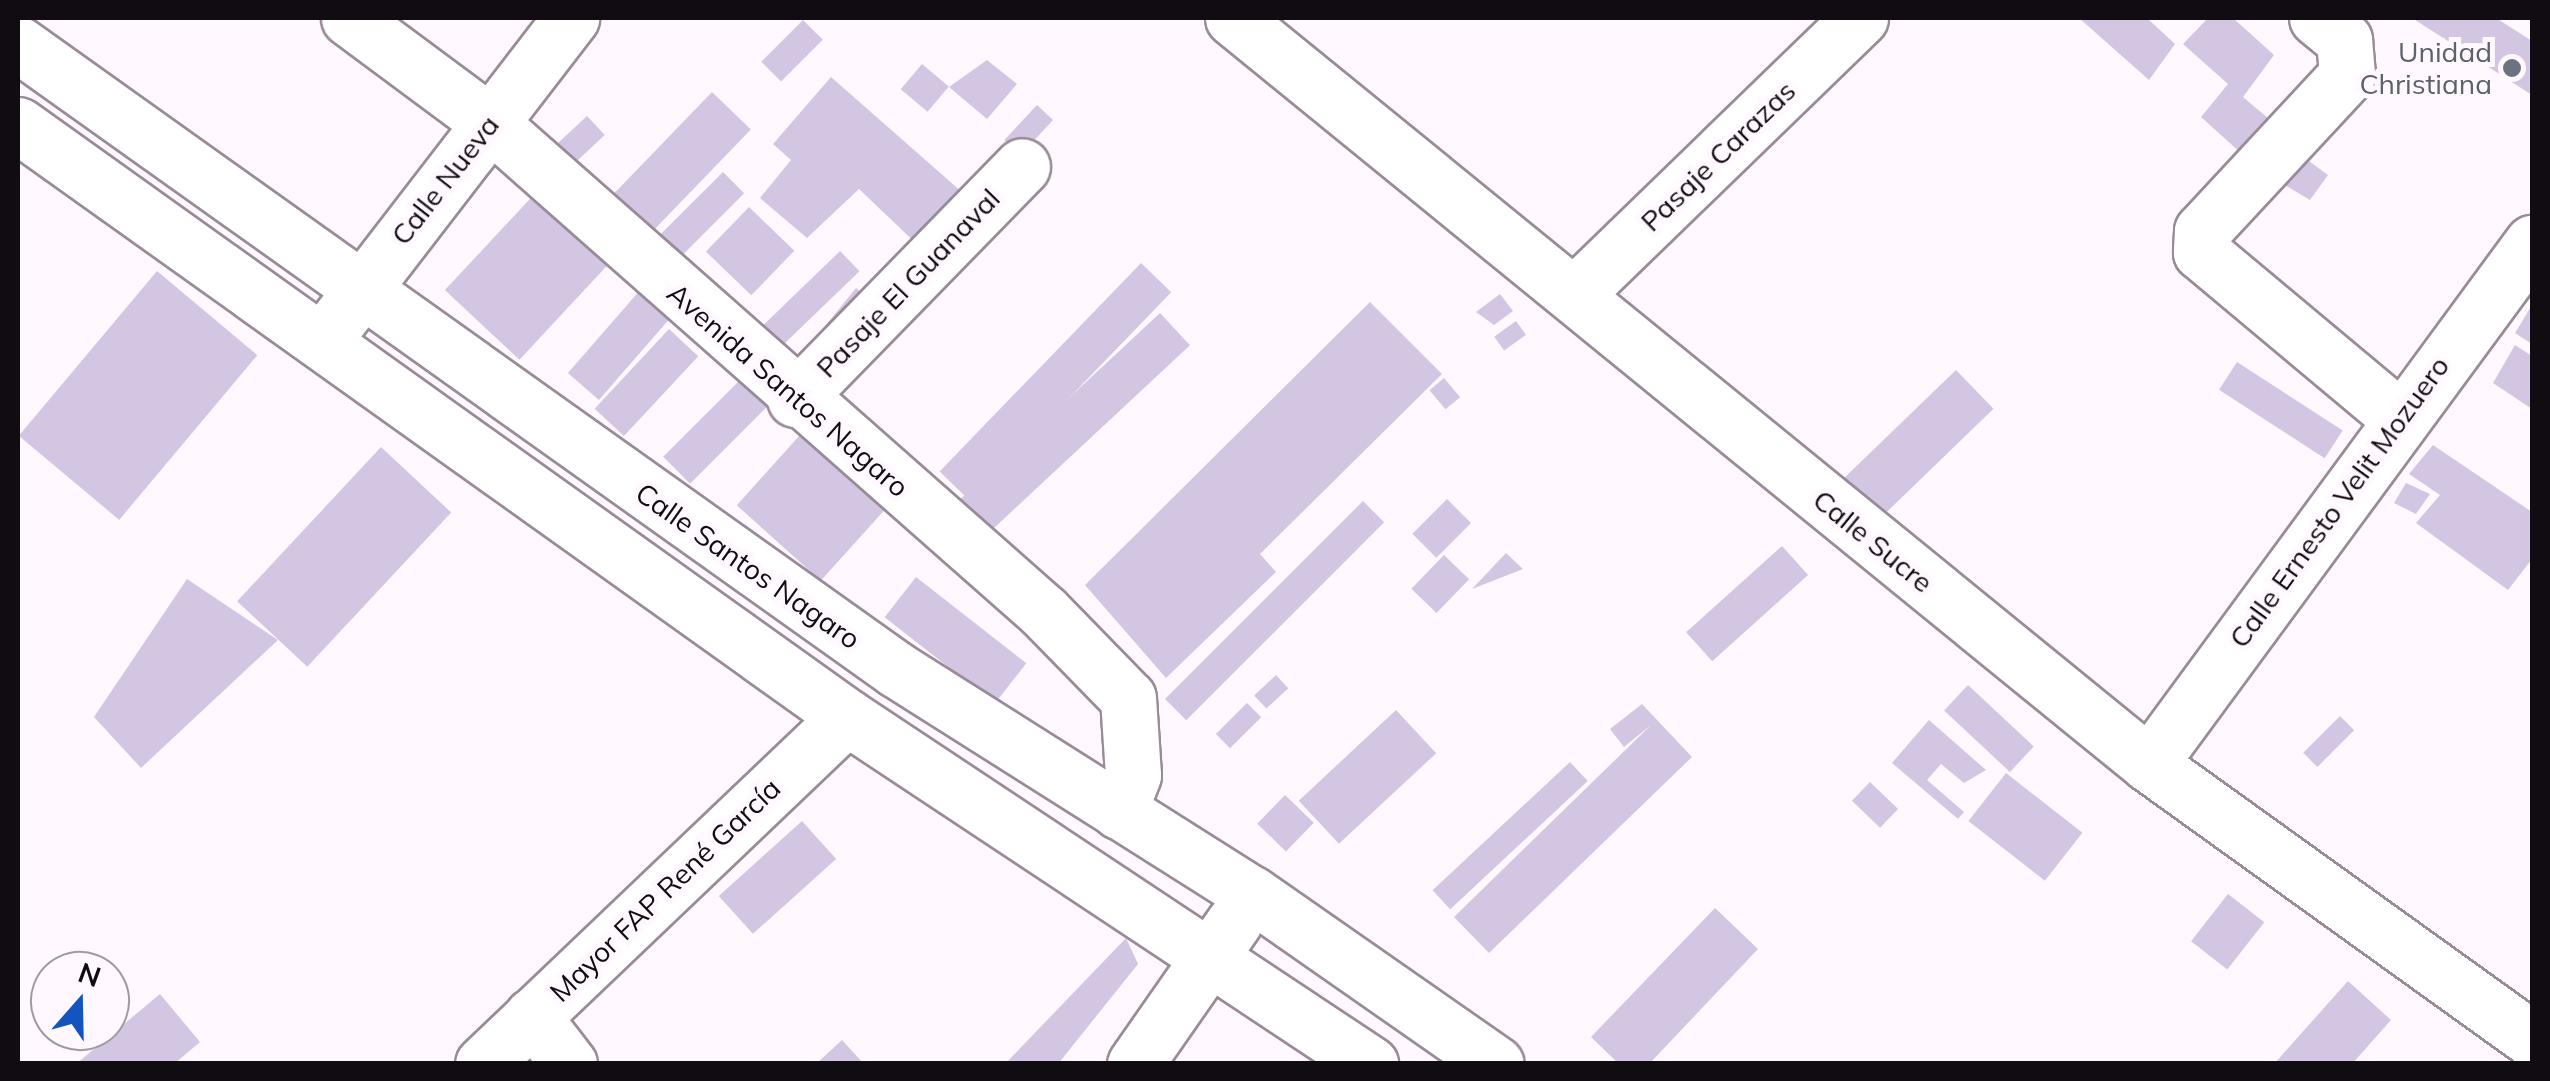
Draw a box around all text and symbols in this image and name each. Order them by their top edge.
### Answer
place label: Unidad Christiana [2359,35,2492,101]
marker: Unidad Christiana [2501,57,2523,79]
street label: Pasaje Carazas [1634,74,1802,238]
street label: Calle Nueva [384,109,506,251]
street label: Pasaje El Guanaval [809,182,1007,384]
street label: Avenida Santos Nagaro [661,276,915,504]
street label: Calle Ernesto Velit Mozuero [2222,350,2456,654]
street label: Calle Santos Nagaro [629,476,867,656]
street label: Calle Sucre [1806,483,1940,599]
street label: Mayor FAP René García [543,771,787,1009]
north arrow [30,951,130,1051]
text: N [74,954,106,994]

